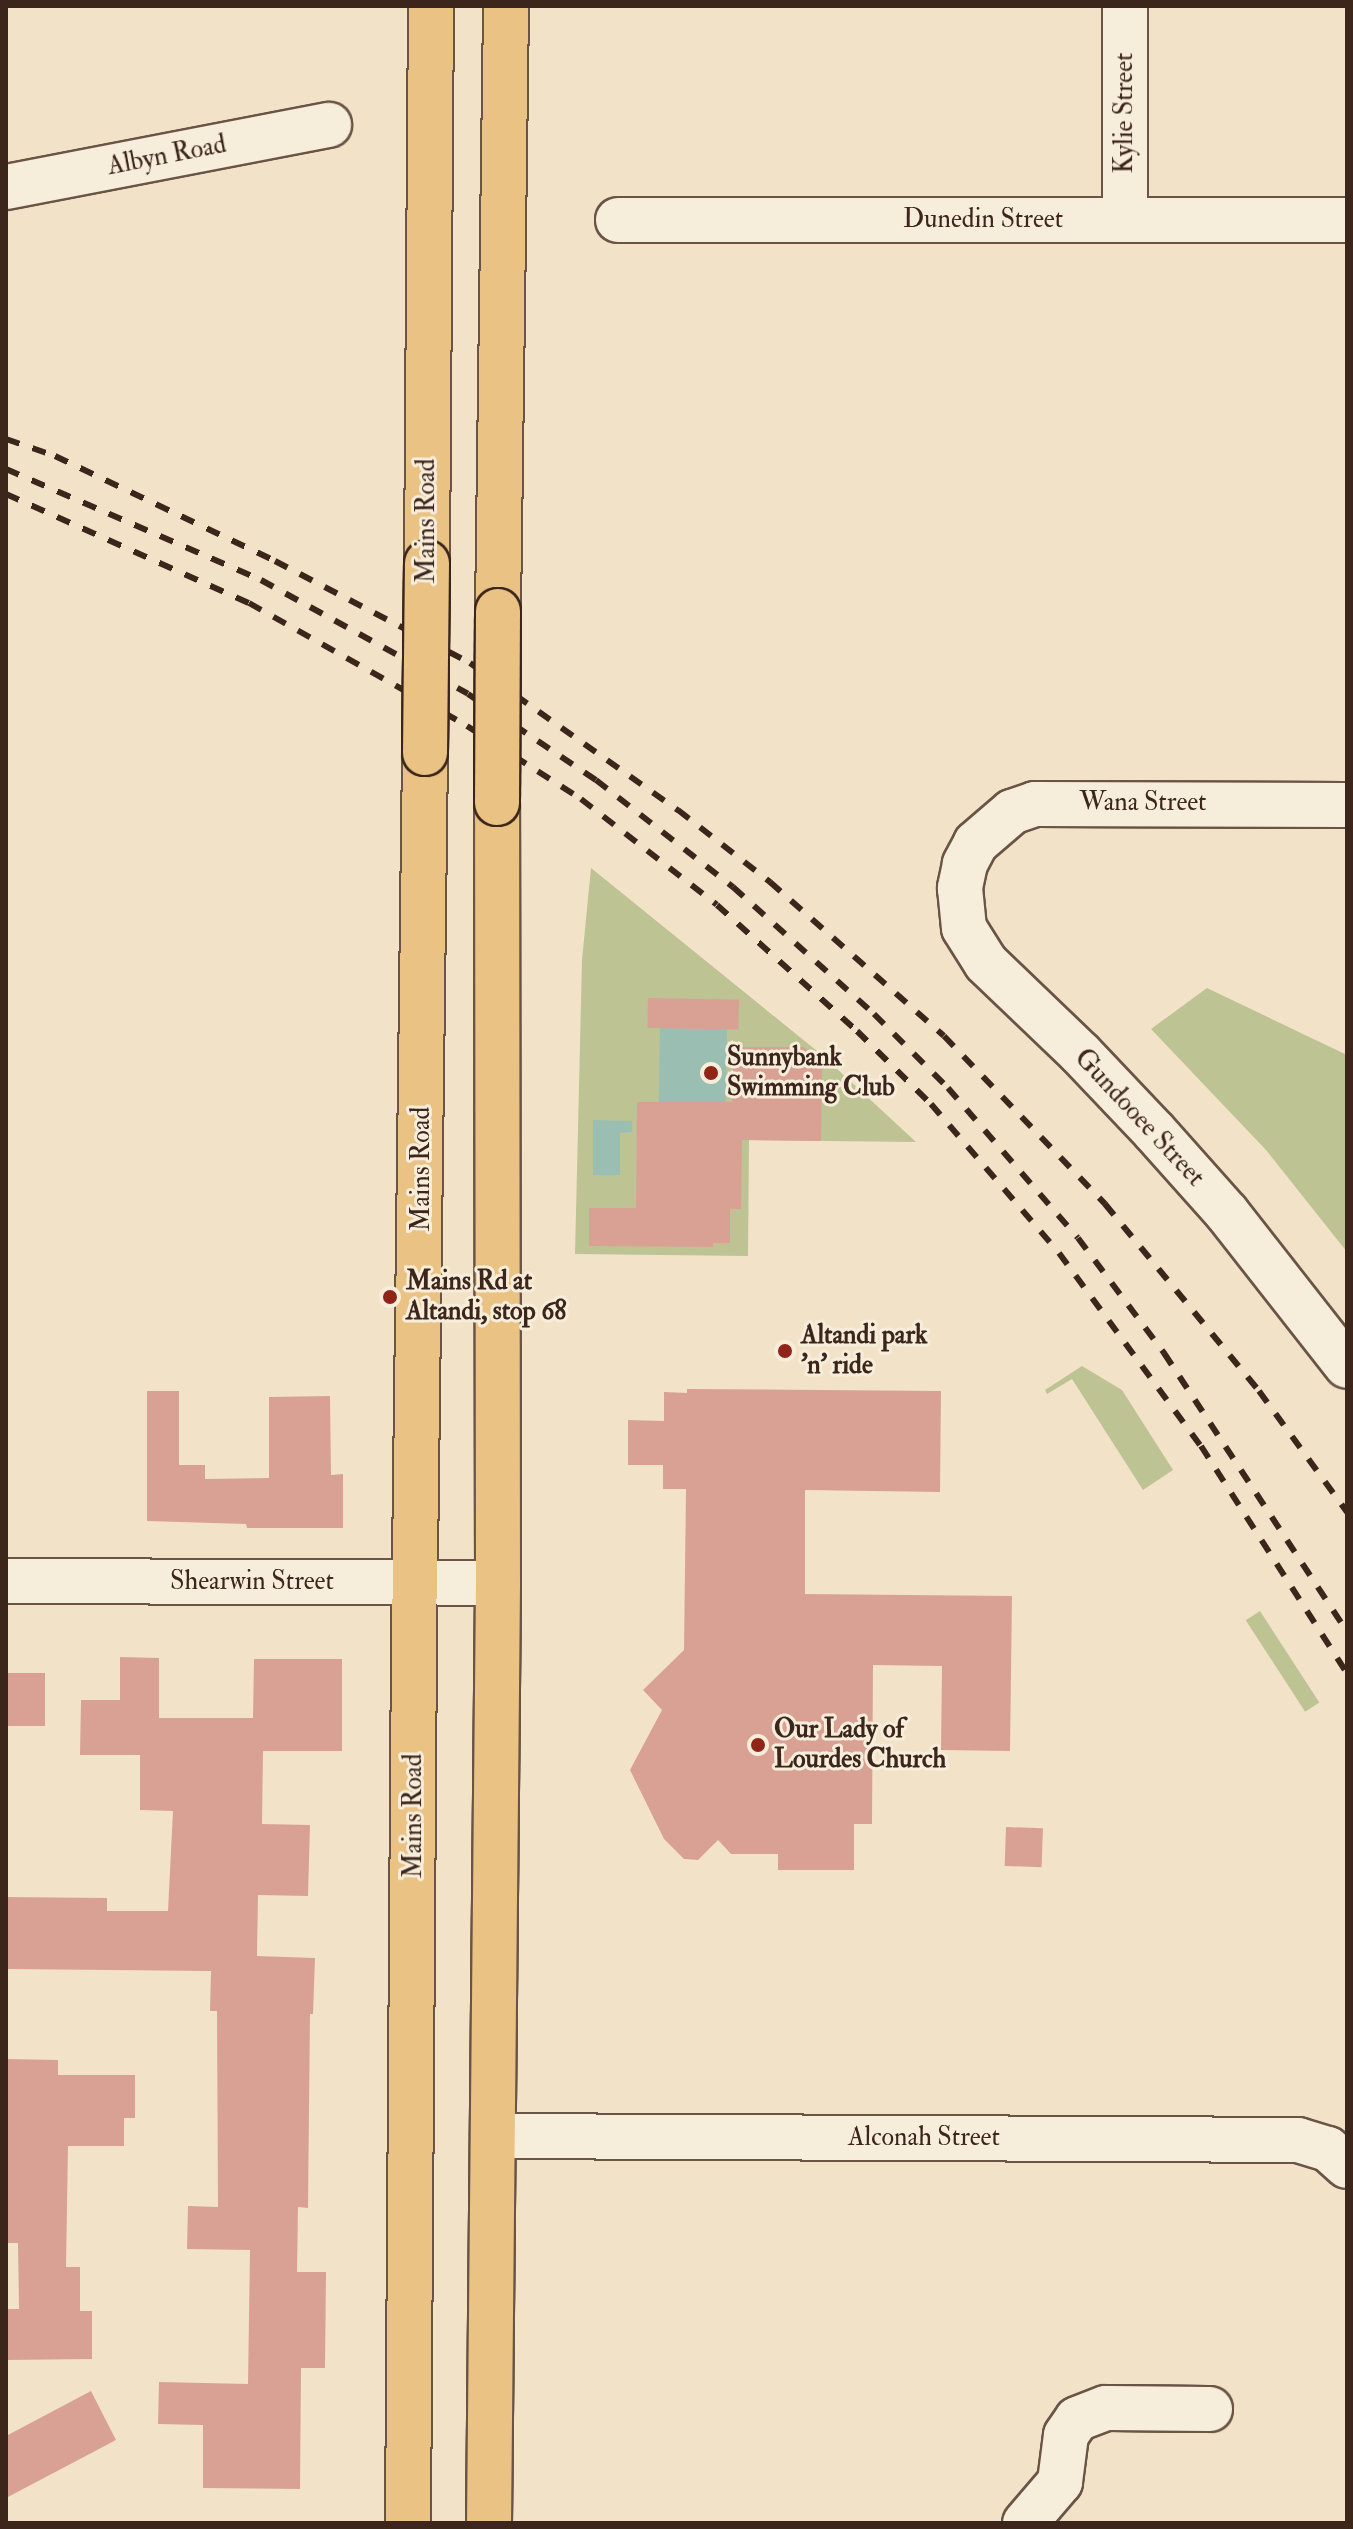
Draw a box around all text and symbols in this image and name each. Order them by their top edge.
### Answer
street label: Kylie Street [1109,52,1141,174]
street label: Albyn Road [105,129,229,183]
street label: Dunedin Street [903,204,1063,236]
street label: Mains Road [411,459,443,583]
street label: Wana Street [1079,787,1207,819]
place label: Sunnybank Swimming Club [727,1042,895,1104]
street label: Gundooee Street [1067,1043,1211,1193]
marker: Sunnybank Swimming Club [702,1064,720,1082]
street label: Mains Road [406,1107,438,1231]
place label: Mains Rd at Altandi, stop 68 [406,1266,566,1328]
marker: Mains Rd at Altandi, stop 68 [381,1288,399,1306]
place label: Altandi park 'n' ride [801,1320,928,1382]
marker: Altandi park 'n' ride [776,1342,794,1360]
street label: Shearwin Street [170,1566,334,1598]
place label: Our Lady of Lourdes Church [774,1714,946,1776]
marker: Our Lady of Lourdes Church [749,1736,767,1754]
street label: Mains Road [398,1754,430,1878]
street label: Alconah Street [848,2122,1000,2154]

